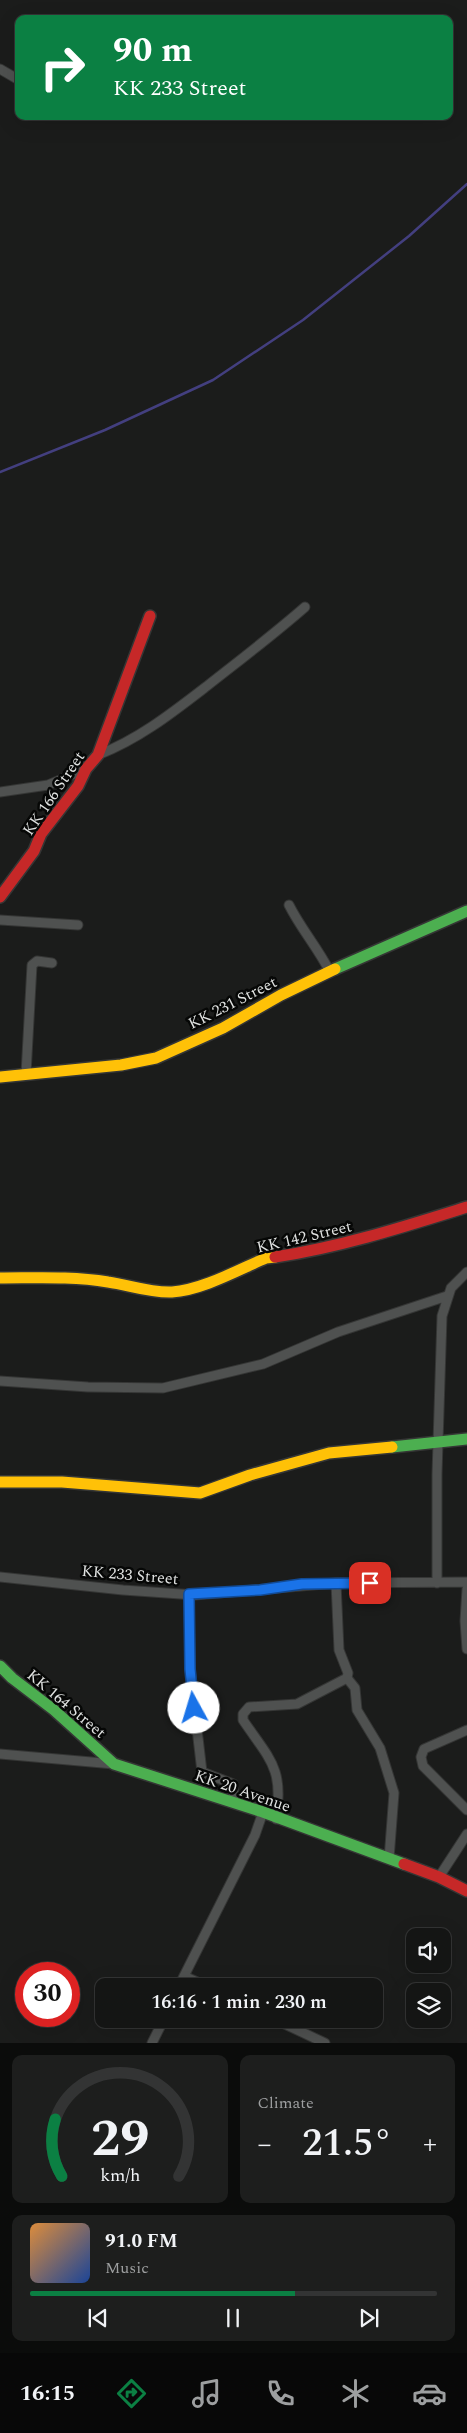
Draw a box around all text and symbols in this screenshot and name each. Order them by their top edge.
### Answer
text: 90 m [113,24,193,77]
icon: right [30,35,95,100]
text: KK 233 Street [113,72,246,105]
street label: KK 166 Street [17,746,91,840]
street label: KK 231 Street [184,970,281,1036]
street label: KK 142 Street [254,1214,355,1260]
street label: KK 233 Street [81,1559,180,1591]
pin [349,1562,391,1604]
icon: arrive [356,1569,384,1597]
street label: KK 164 Street [21,1663,111,1744]
position arrow [167,1681,219,1733]
street label: KK 20 Avenue [192,1763,294,1819]
map controls [406,1928,451,2028]
button: sound [406,1928,451,1973]
speed limit sign: 30 [15,1962,80,2027]
button: layers [406,1983,451,2028]
text: 16:16 · 1 min · 230 m [151,1988,327,2017]
text: Climate [258,2091,314,2115]
text: 29 [91,2100,149,2179]
text: 21.5° [302,2115,392,2173]
text: − [258,2123,272,2166]
text: + [423,2123,437,2166]
text: km/h [100,2162,140,2189]
text: 91.0 FM [105,2227,178,2256]
text: Music [105,2256,149,2280]
icon: previous [84,2304,112,2332]
icon: pause [219,2304,247,2332]
icon: next [355,2304,383,2332]
icon: directions [114,2376,149,2411]
icon: music [189,2376,224,2411]
icon: phone [263,2376,298,2411]
icon: climate [338,2376,373,2411]
icon: car [412,2376,447,2411]
text: 16:15 [20,2377,75,2410]

